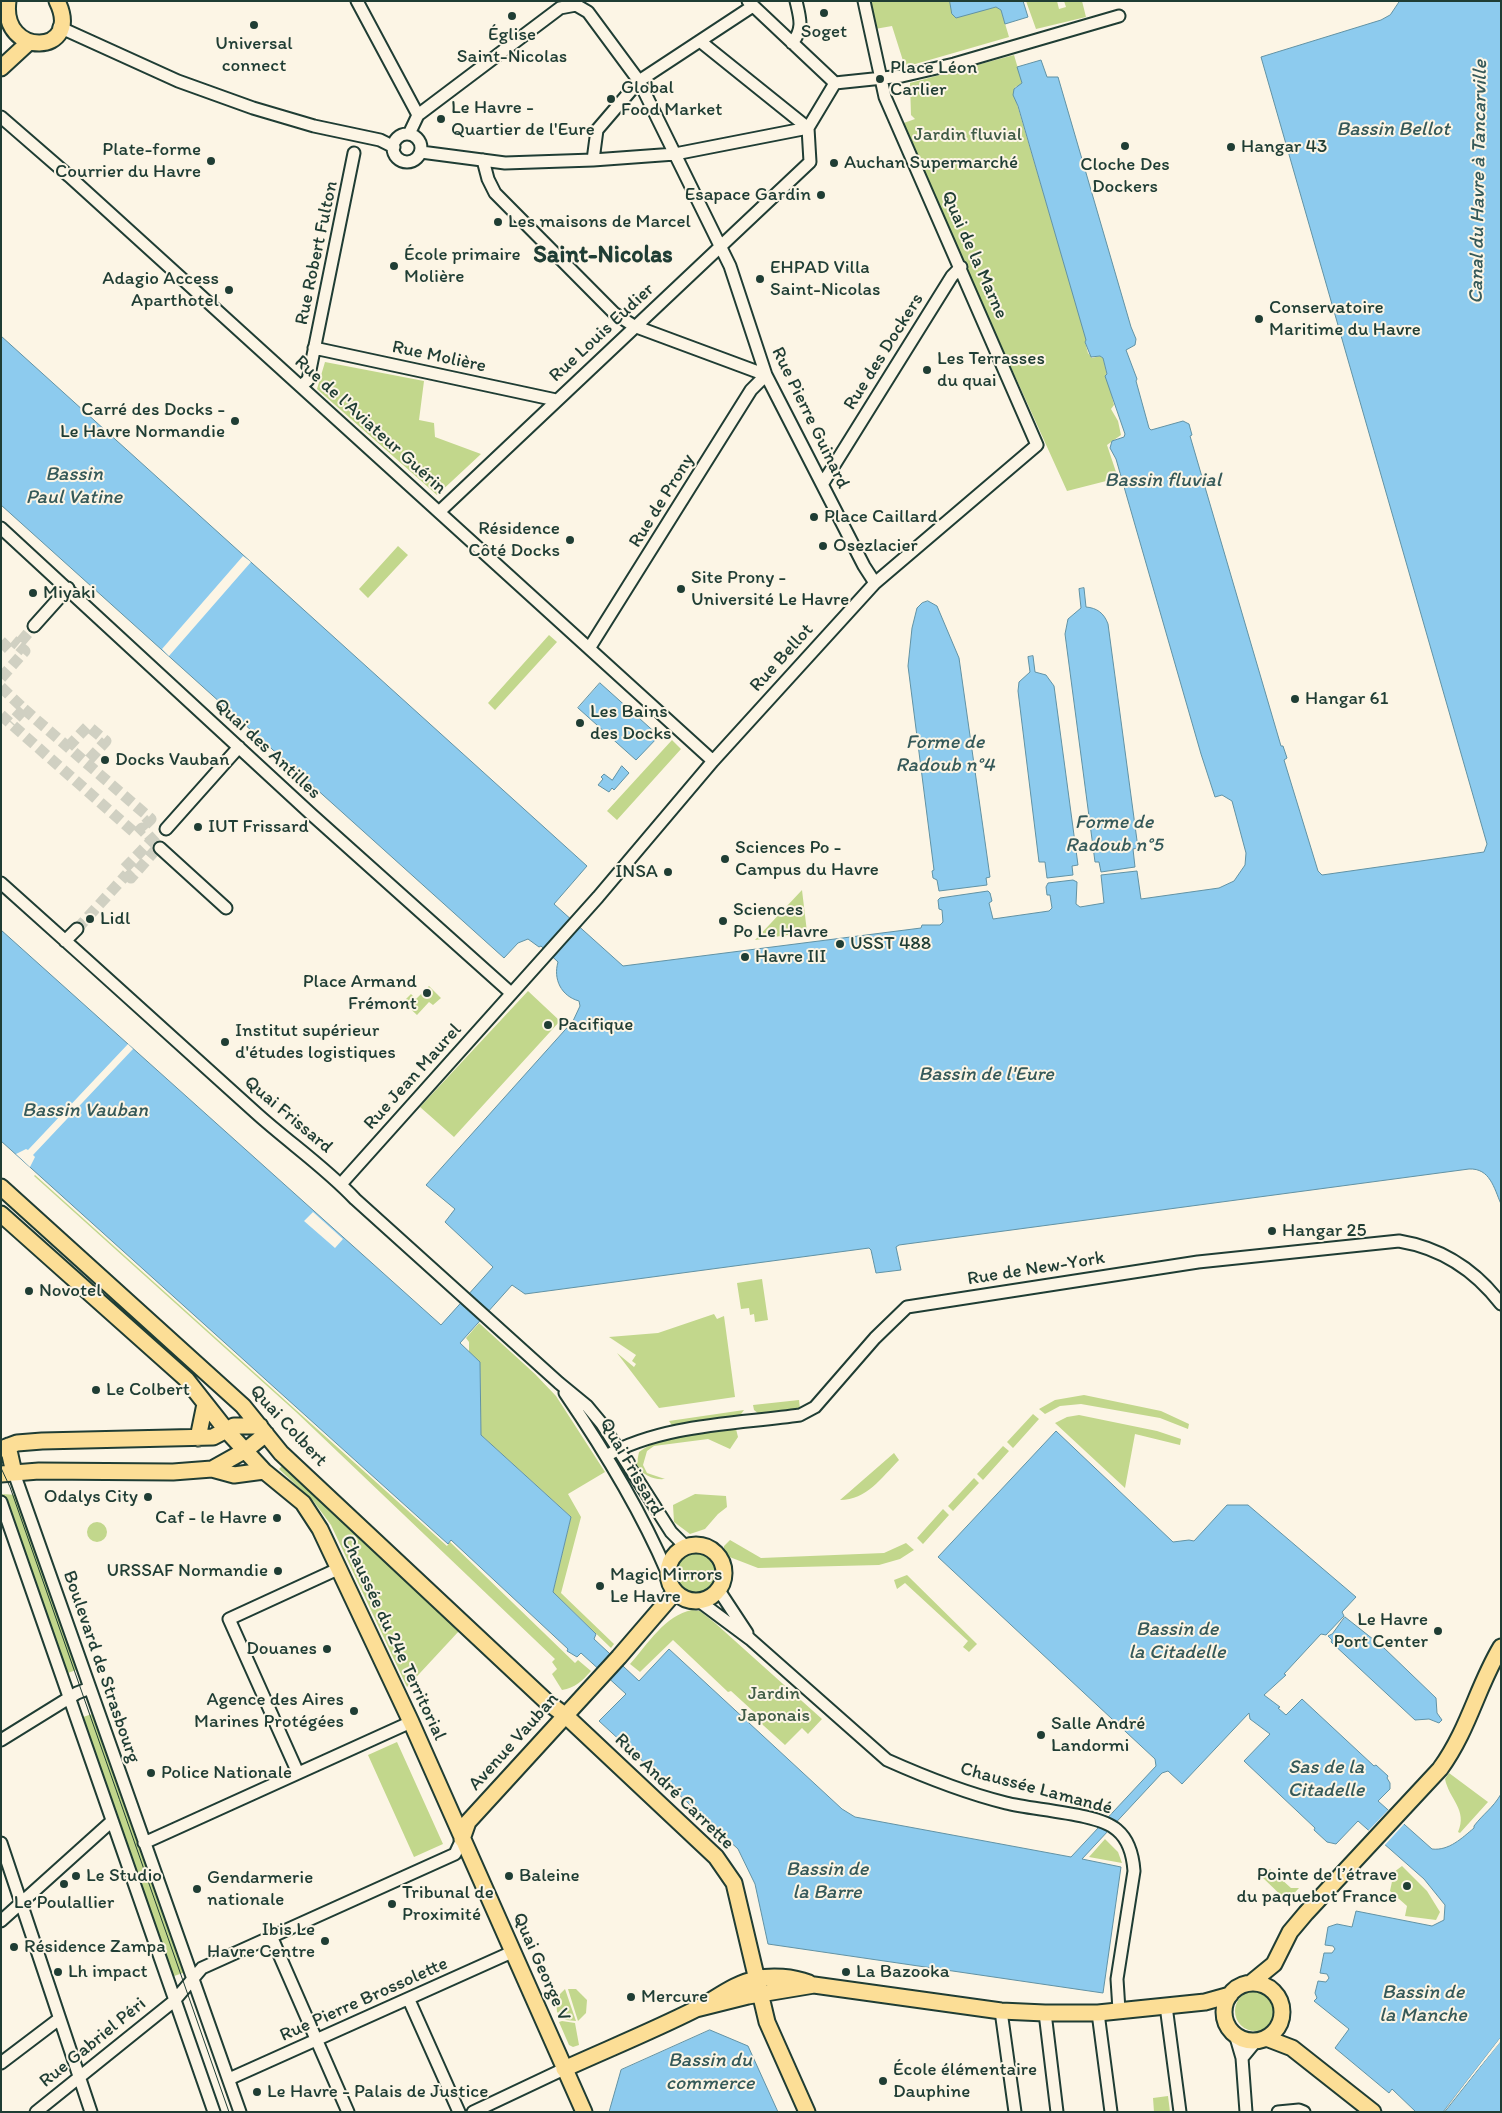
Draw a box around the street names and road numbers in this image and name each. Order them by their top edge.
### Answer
street label: Rue Robert Fulton [291,179,343,327]
street label: Quai de la Marne [936,188,1012,322]
street label: Rue Louis Eudier [545,279,659,387]
street label: Rue des Dockers [839,289,929,415]
street label: Rue Molière [390,336,488,378]
street label: Rue Pierre Guinard [766,343,854,493]
street label: Rue de l'Aviateur Guérin [289,351,451,499]
street label: Rue de Prony [624,450,700,552]
street label: Rue Bellot [745,619,819,697]
street label: Quai des Antilles [209,694,325,804]
street label: Rue Jean Maurel [359,1019,467,1135]
street label: Quai Frissard [239,1071,337,1159]
street label: Rue de New-York [966,1247,1106,1291]
street label: Quai Colbert [244,1380,332,1472]
street label: Quai Frissard [594,1414,668,1520]
street label: Chaussée du 24e Territorial [335,1532,451,1744]
street label: Boulevard de Strasbourg [57,1568,145,1766]
street label: Avenue Vauban [464,1688,564,1796]
street label: Rue André Carrette [609,1729,739,1855]
street label: Chaussée Lamandé [957,1758,1115,1820]
street label: Quai George V [507,1909,575,2025]
street label: Rue Pierre Brossolette [276,1953,452,2047]
street label: Rue Gabriel Péri [35,1993,151,2093]

